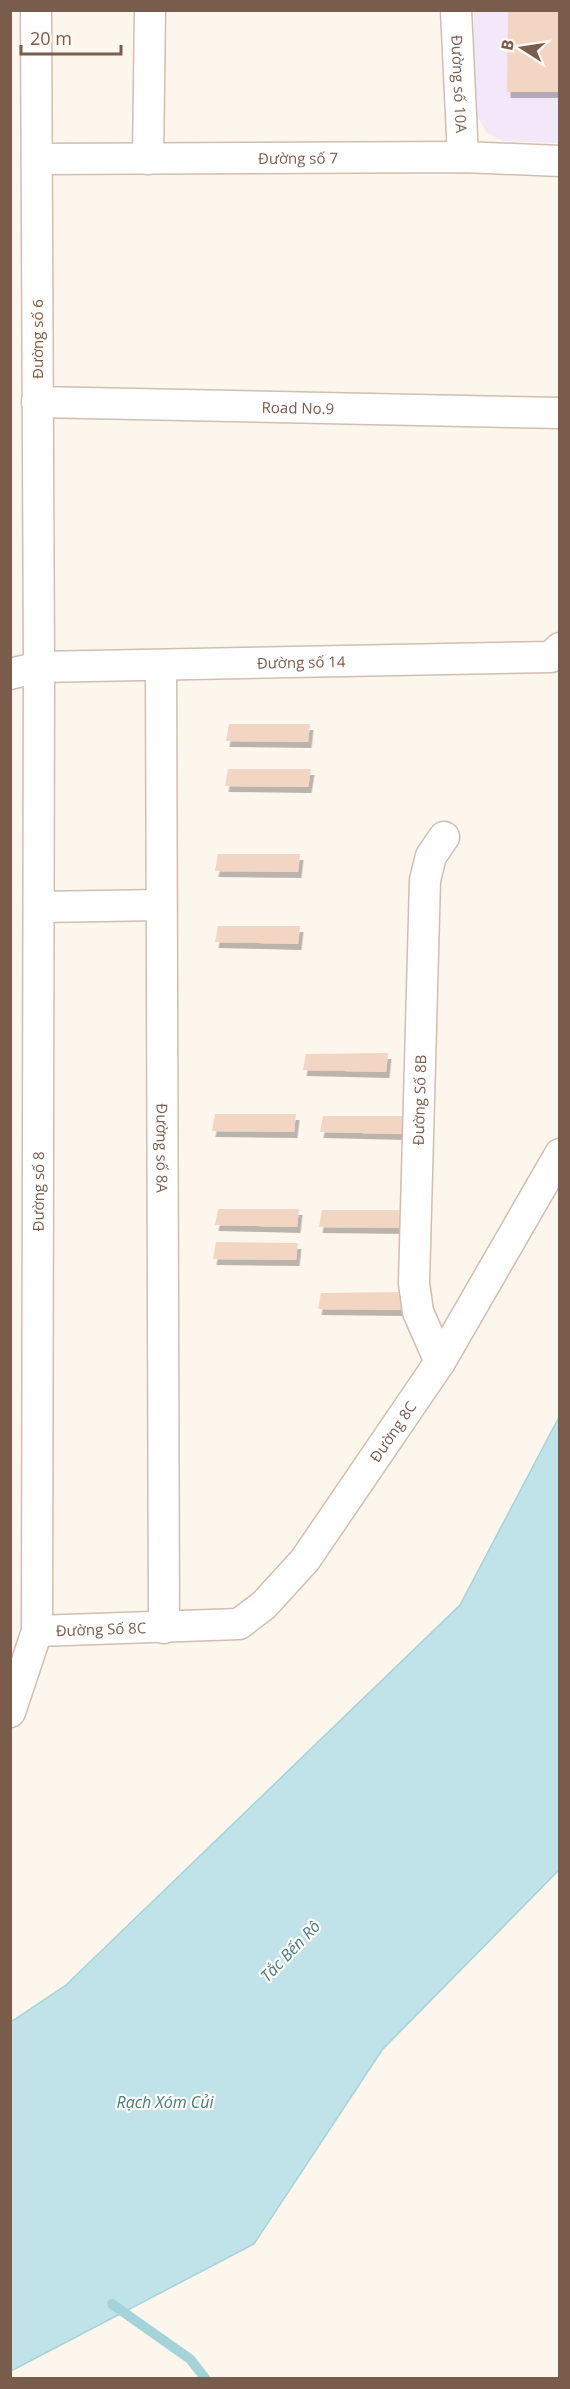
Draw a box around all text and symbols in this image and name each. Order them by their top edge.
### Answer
scale bar [21,18,122,56]
north arrow [492,18,552,78]
text: 20 m [30,26,72,50]
street label: Đường số 10A [447,34,472,134]
text: B [495,37,519,52]
street label: Đường số 7 [258,148,338,168]
street label: Đường số 6 [27,299,47,379]
street label: Road No.9 [261,397,334,418]
street label: Đường số 14 [257,651,346,673]
street label: Đường Số 8B [408,1054,430,1146]
street label: Đường số 8A [152,1103,173,1193]
street label: Đường số 8 [28,1151,48,1231]
street label: Đường 8C [365,1397,420,1466]
street label: Đường Số 8C [55,1617,147,1640]
water label: Tắc Bến Rô [255,1915,325,1987]
water label: Rạch Xóm Củi [117,2091,214,2113]

